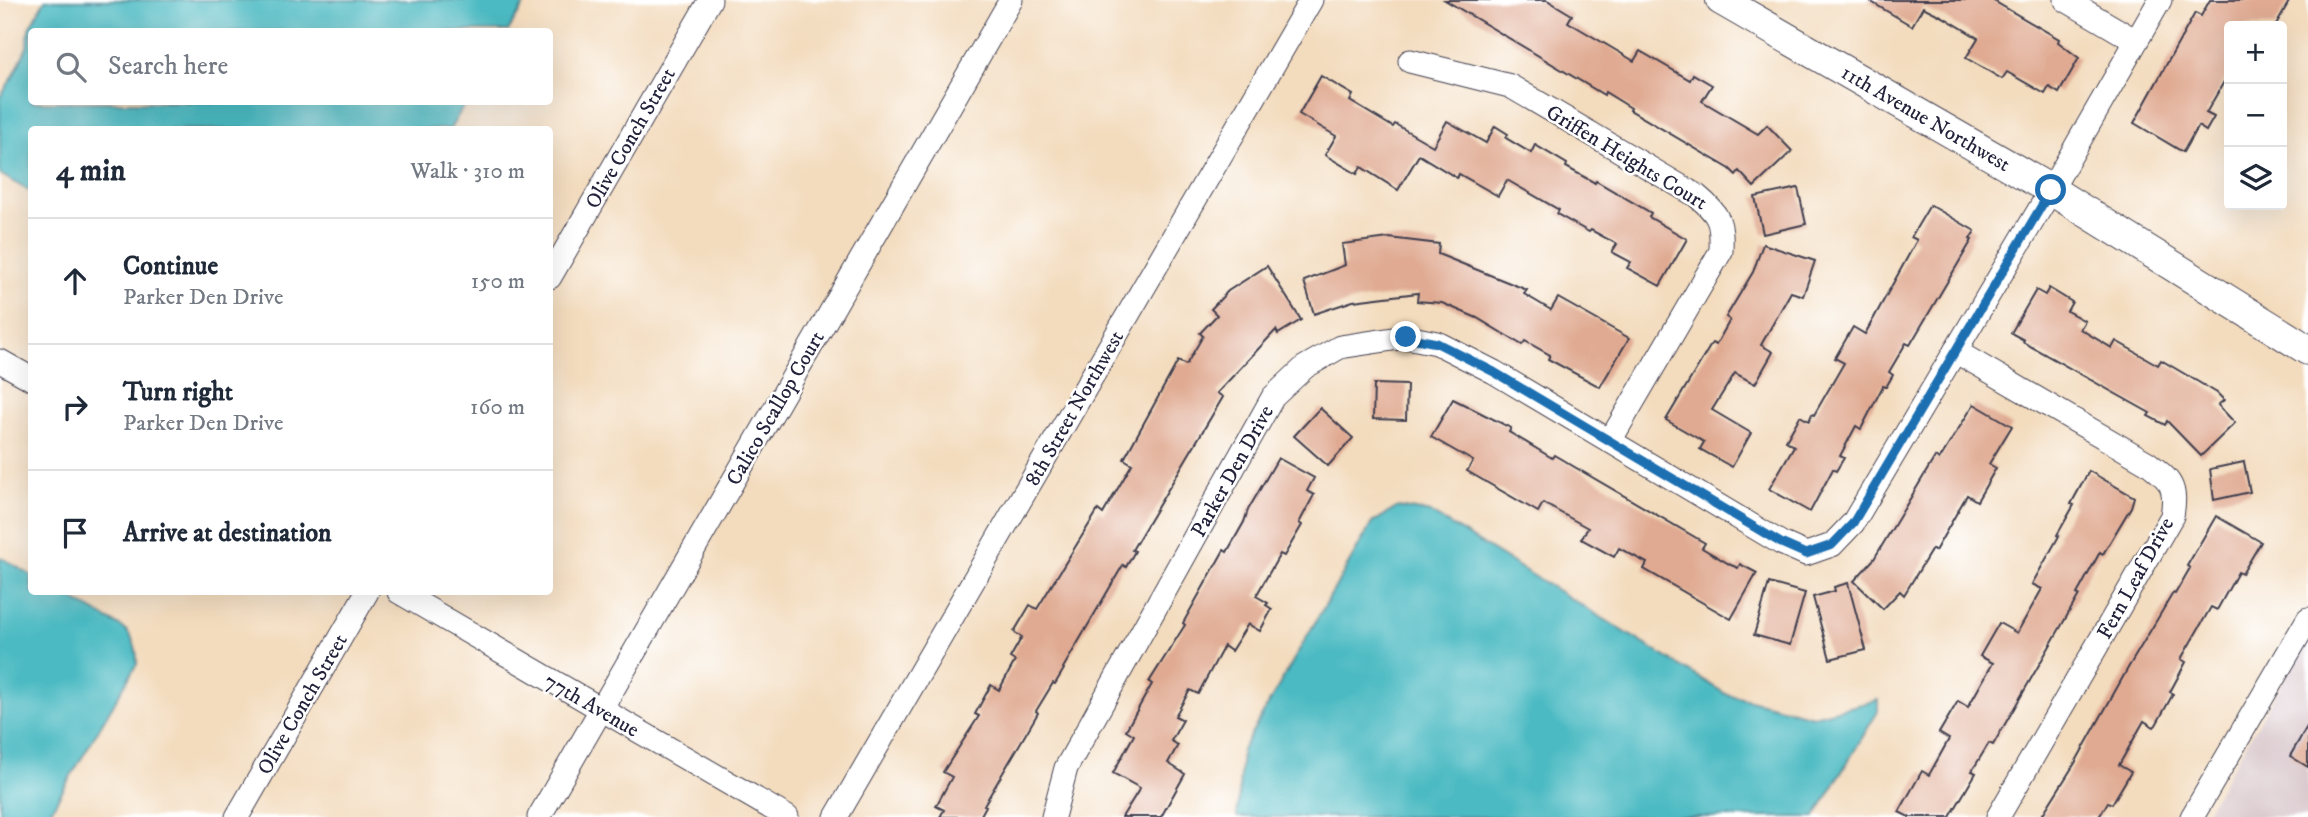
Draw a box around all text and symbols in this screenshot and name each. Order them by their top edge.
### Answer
map controls [2224,21,2287,210]
button: + [2224,21,2287,84]
search box [28,28,553,105]
icon: search [52,48,90,86]
text: Search here [108,50,228,83]
street label: 11th Avenue Northwest [1836,60,2015,178]
street label: Olive Conch Street [580,63,682,213]
button: − [2224,84,2287,147]
street label: Griffen Heights Court [1541,99,1712,216]
button: layers [2224,147,2287,210]
text: 4 min [56,153,126,190]
text: Walk · 310 m [410,157,525,186]
route start [2035,174,2066,205]
text: Continue [123,250,218,283]
icon: ahead [56,262,94,300]
text: 150 m [471,267,525,296]
text: Parker Den Drive [123,283,284,312]
route end [1390,321,1421,352]
street label: Calico Scallop Court [721,326,831,490]
street label: 8th Street Northwest [1020,326,1130,491]
text: Turn right [123,376,233,409]
icon: right [56,388,94,426]
text: 160 m [470,393,525,422]
street label: Parker Den Drive [1186,401,1280,542]
text: Parker Den Drive [123,409,284,438]
street label: Fern Leaf Drive [2092,513,2180,644]
icon: arrive [56,514,94,552]
text: Arrive at destination [123,517,332,550]
street label: Olive Conch Street [252,629,354,779]
street label: 77th Avenue [540,668,644,744]

